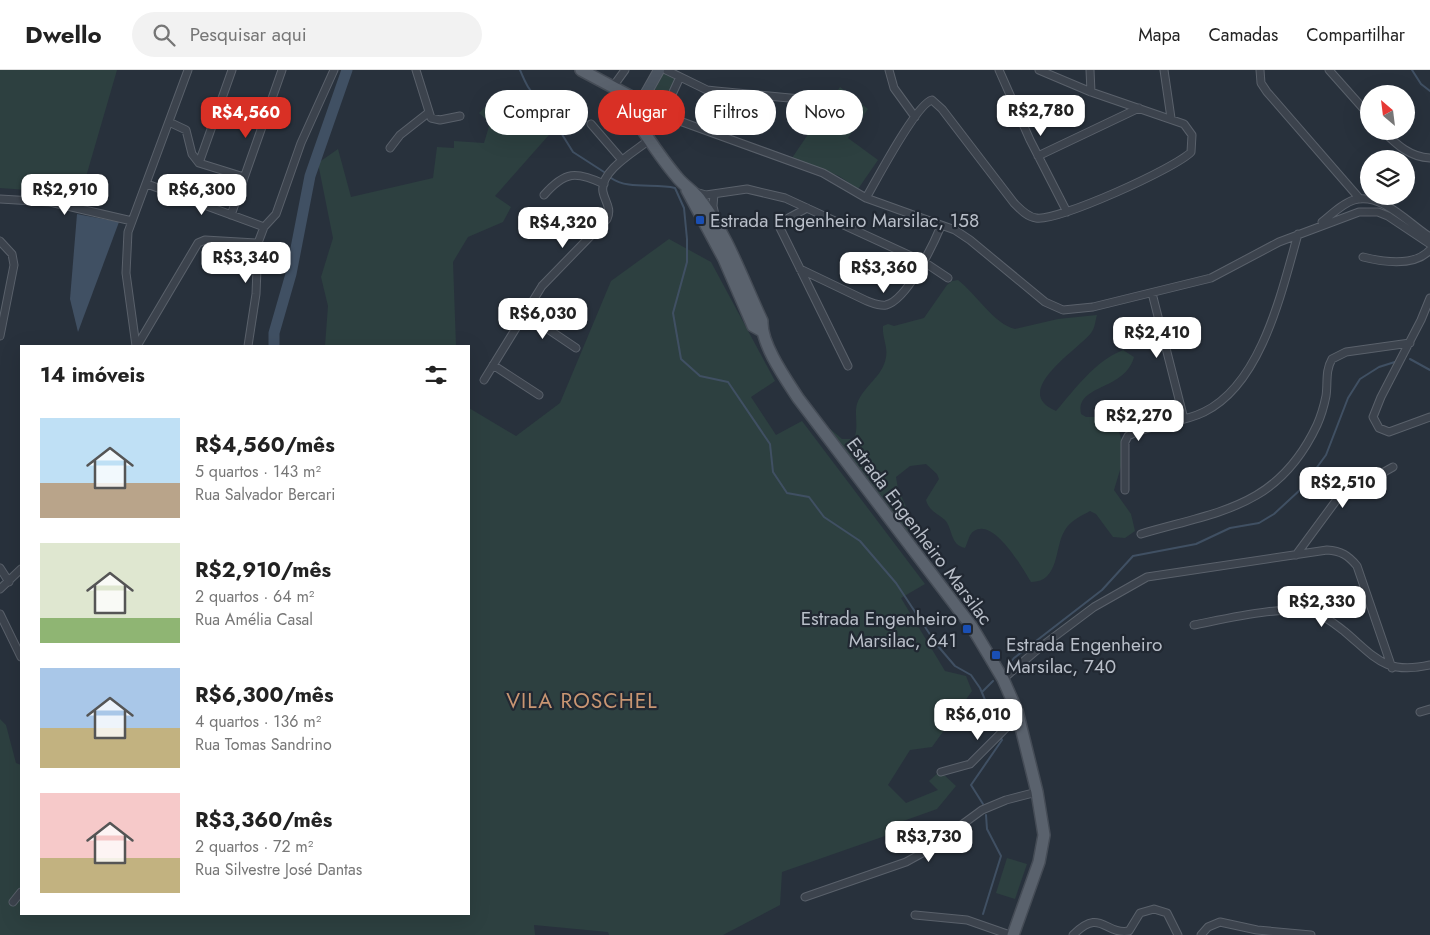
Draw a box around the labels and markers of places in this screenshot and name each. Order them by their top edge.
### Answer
pin: R$2,780 [995,94,1087,137]
pin: R$4,560 [200,97,292,139]
pin: R$2,910 [19,174,111,216]
pin: R$6,300 [156,174,248,216]
pin: R$4,320 [517,206,609,249]
place label: Estrada Engenheiro Marsilac, 158 [710,207,979,234]
marker: Estrada Engenheiro Marsilac, 158 [694,214,706,226]
pin: R$3,340 [200,242,292,284]
pin: R$3,360 [838,252,930,294]
pin: R$6,030 [497,298,589,340]
pin: R$2,410 [1111,316,1203,359]
pin: R$2,270 [1093,400,1185,442]
pin: R$2,510 [1297,466,1389,509]
pin: R$2,330 [1276,586,1368,628]
place label: Estrada Engenheiro Marsilac, 641 [801,605,957,654]
marker: Estrada Engenheiro Marsilac, 641 [961,623,973,635]
place label: Estrada Engenheiro Marsilac, 740 [1006,631,1162,680]
marker: Estrada Engenheiro Marsilac, 740 [990,649,1002,661]
pin: R$6,010 [932,698,1024,741]
pin: R$3,730 [883,820,975,863]

